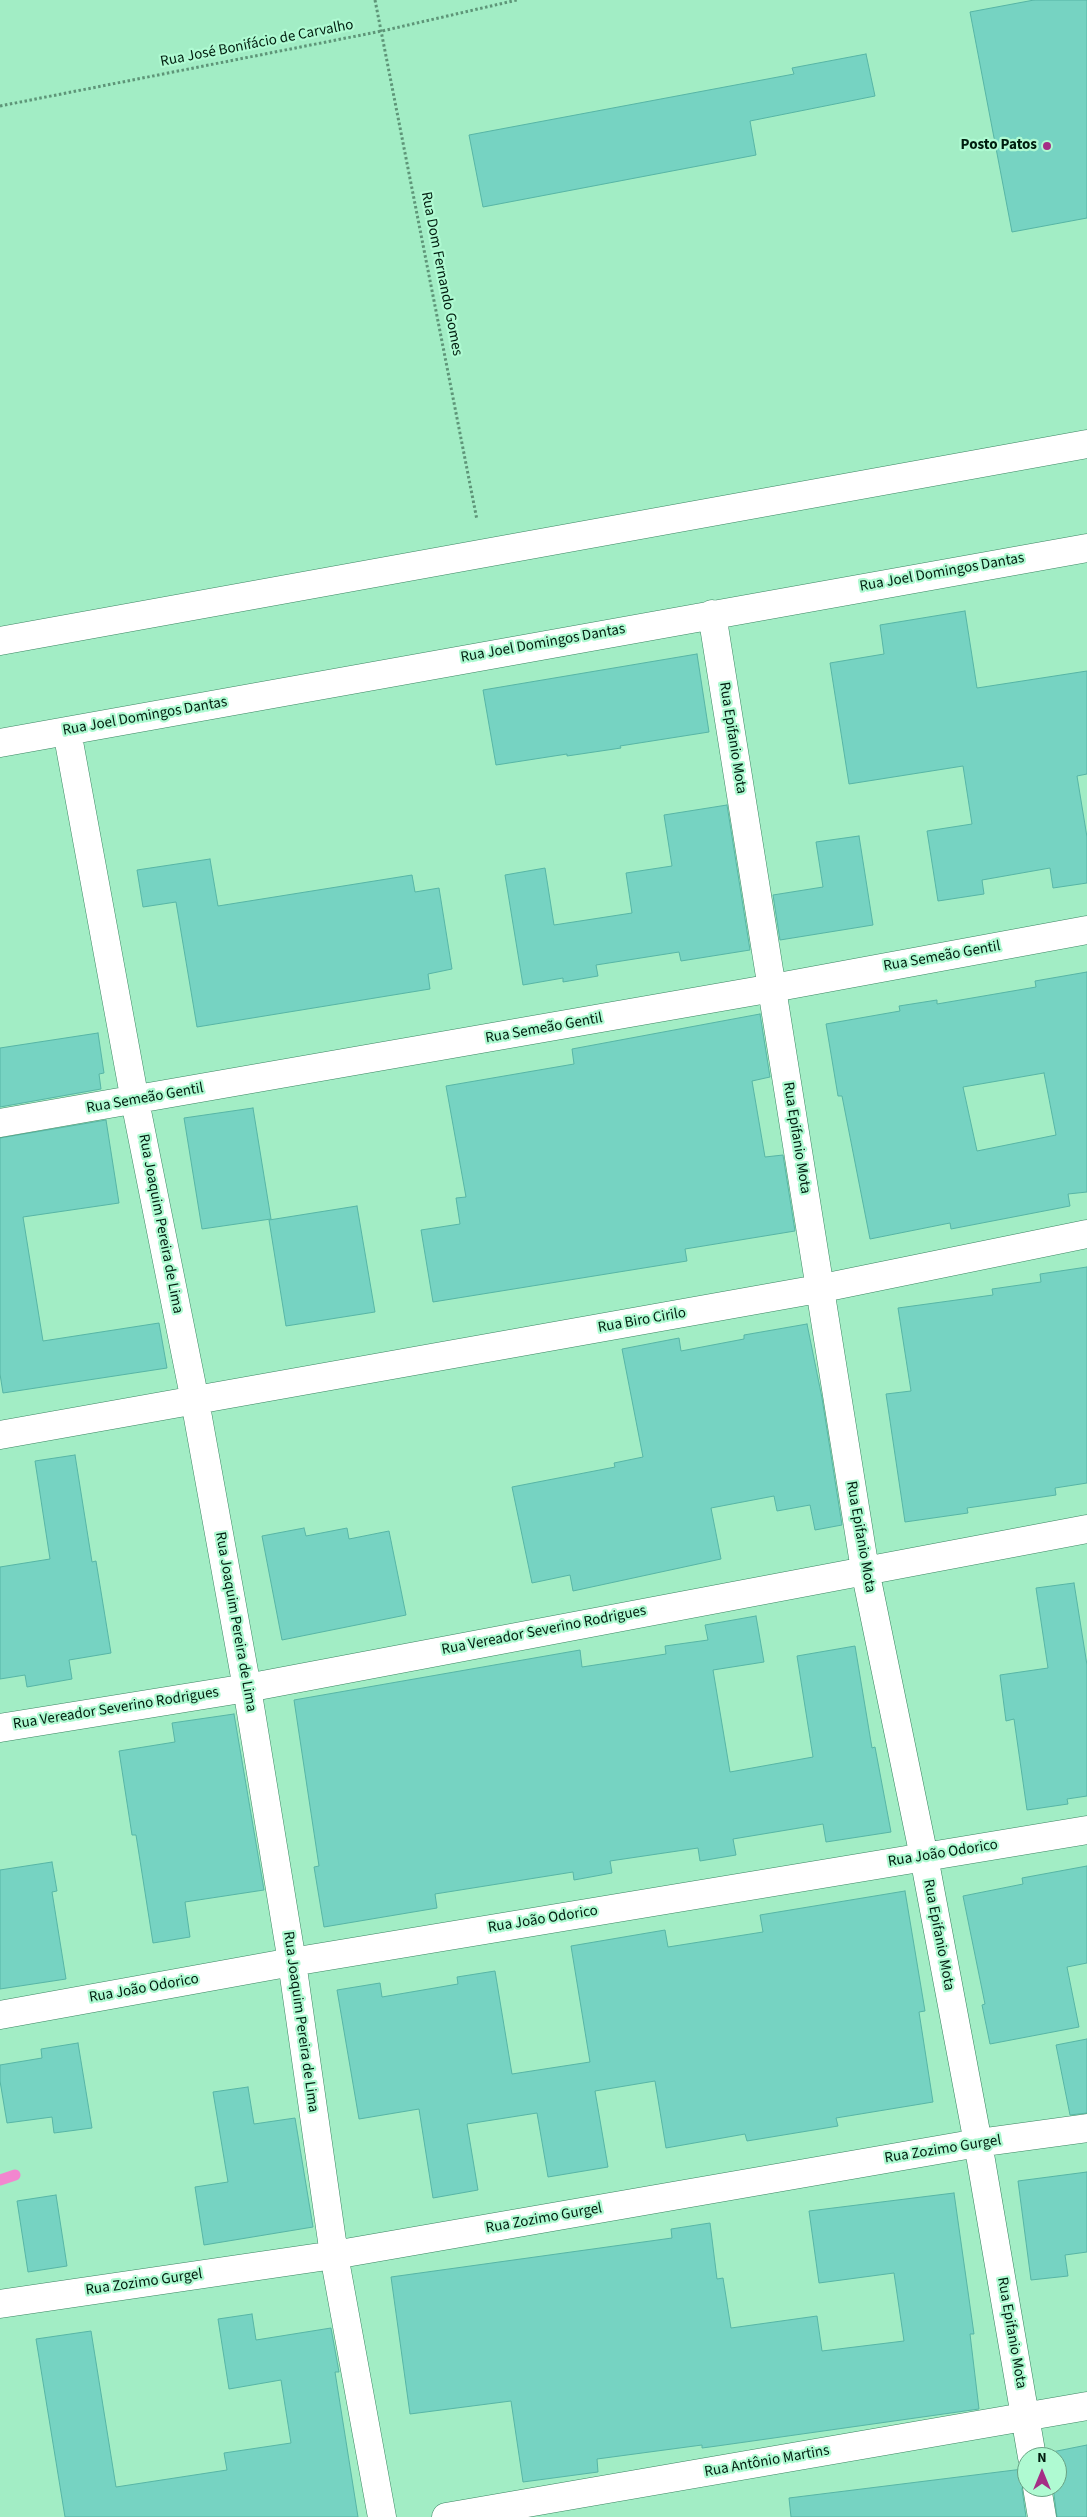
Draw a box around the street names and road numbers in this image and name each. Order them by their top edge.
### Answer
street label: Rua José Bonifácio de Carvalho [159,16,355,72]
street label: Rua Dom Fernando Gomes [416,190,466,358]
street label: Rua Joel Domingos Dantas [858,550,1026,596]
street label: Rua Joel Domingos Dantas [459,621,627,667]
street label: Rua Epifanio Mota [714,681,750,795]
street label: Rua Joel Domingos Dantas [61,694,229,740]
street label: Rua Semeão Gentil [882,938,1002,976]
street label: Rua Semeão Gentil [484,1010,604,1048]
street label: Rua Semeão Gentil [85,1080,205,1118]
street label: Rua Epifanio Mota [778,1081,814,1195]
street label: Rua Joaquim Pereira de Lima [134,1133,186,1315]
street label: Rua Biro Cirilo [597,1304,687,1338]
street label: Rua Epifanio Mota [841,1480,879,1594]
street label: Rua Joaquim Pereira de Lima [210,1531,260,1713]
street label: Rua Vereador Severino Rodrigues [440,1602,648,1660]
street label: Rua Vereador Severino Rodrigues [12,1684,220,1734]
street label: Rua João Odorico [887,1836,999,1872]
street label: Rua Epifanio Mota [918,1878,958,1992]
street label: Rua João Odorico [487,1902,599,1938]
street label: Rua Joaquim Pereira de Lima [278,1930,322,2114]
street label: Rua João Odorico [88,1970,200,2008]
street label: Rua Zozimo Gurgel [883,2132,1003,2168]
street label: Rua Zozimo Gurgel [484,2200,604,2238]
street label: Rua Zozimo Gurgel [84,2266,204,2300]
street label: Rua Epifanio Mota [992,2276,1030,2390]
street label: Rua Antônio Martins [703,2442,831,2482]

